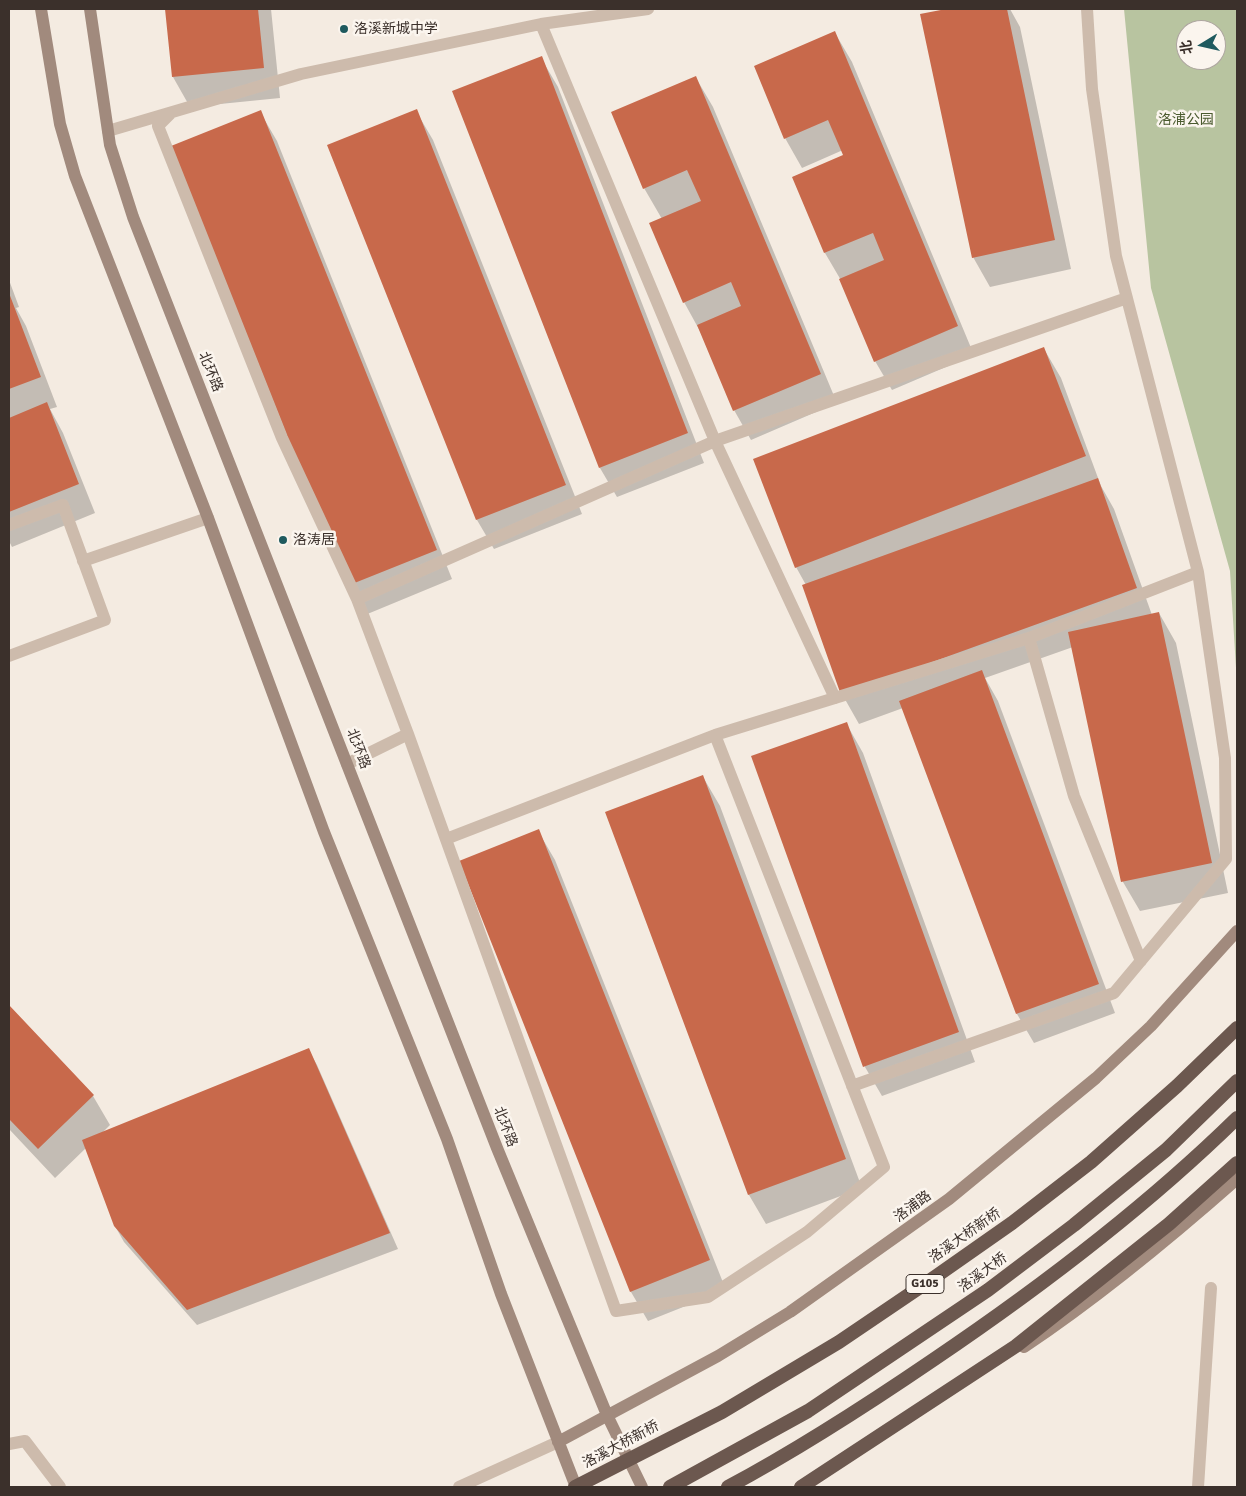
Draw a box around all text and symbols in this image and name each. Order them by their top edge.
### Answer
north arrow [1176,20,1226,70]
place label: 洛溪新城中学 [354,21,438,37]
marker: 洛溪新城中学 [338,23,350,35]
text: 北 [1177,39,1196,56]
park label: 洛浦公园 [1158,112,1214,128]
street label: 北环路 [194,349,226,395]
place label: 洛涛居 [293,532,335,548]
marker: 洛涛居 [277,534,289,546]
street label: 北环路 [343,726,373,772]
street label: 北环路 [490,1104,520,1150]
street label: 洛浦路 [891,1188,935,1226]
street label: 洛溪大桥新桥 [926,1205,1004,1267]
street label: 洛溪大桥 [955,1250,1011,1296]
road number: G105 [906,1274,944,1294]
street label: 洛溪大桥新桥 [580,1418,662,1472]

